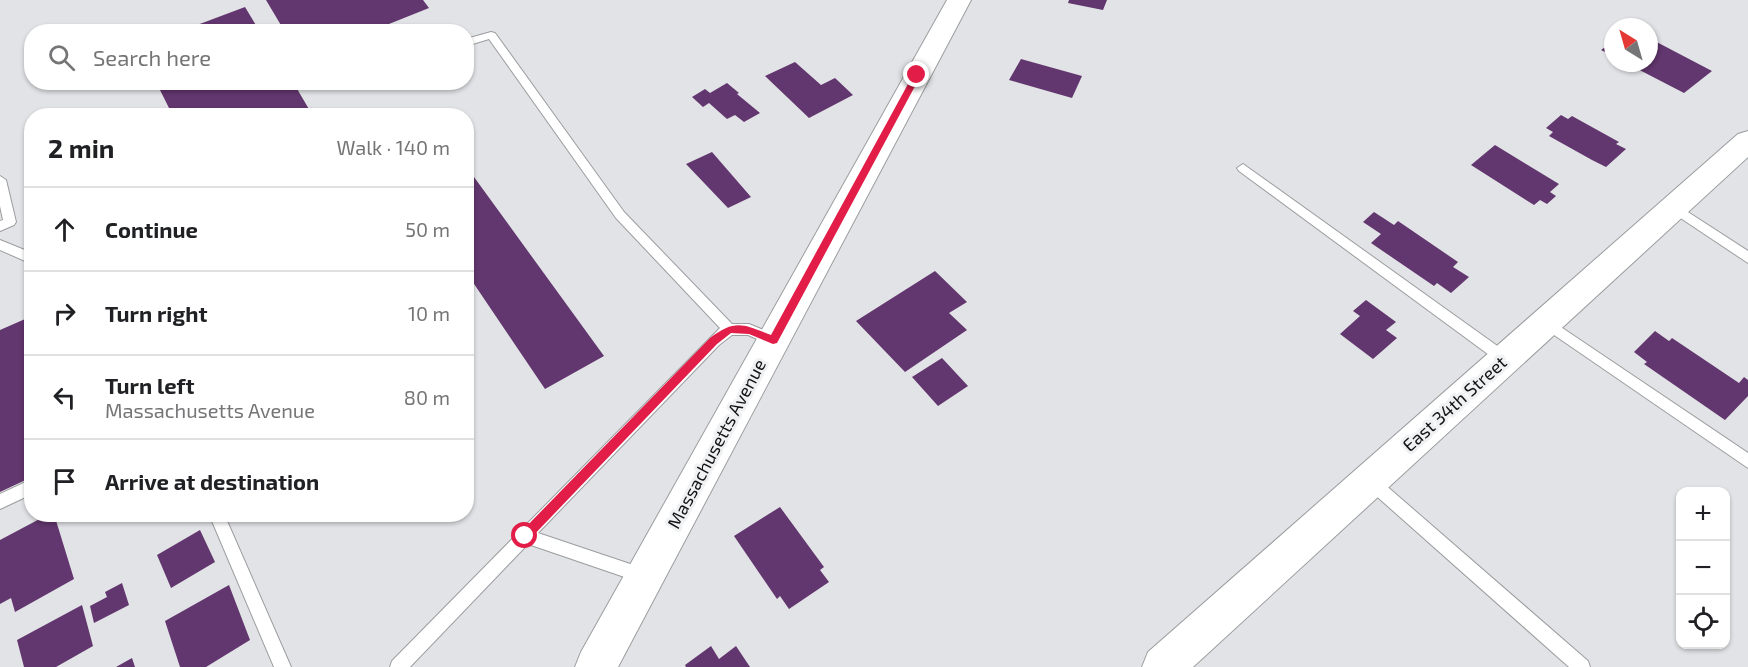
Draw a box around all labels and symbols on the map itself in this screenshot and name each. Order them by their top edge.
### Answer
north arrow [1604,18,1658,72]
route end [903,61,929,87]
street label: East 34th Street [1398,351,1511,456]
street label: Massachusetts Avenue [662,355,770,532]
route start [511,522,537,548]

